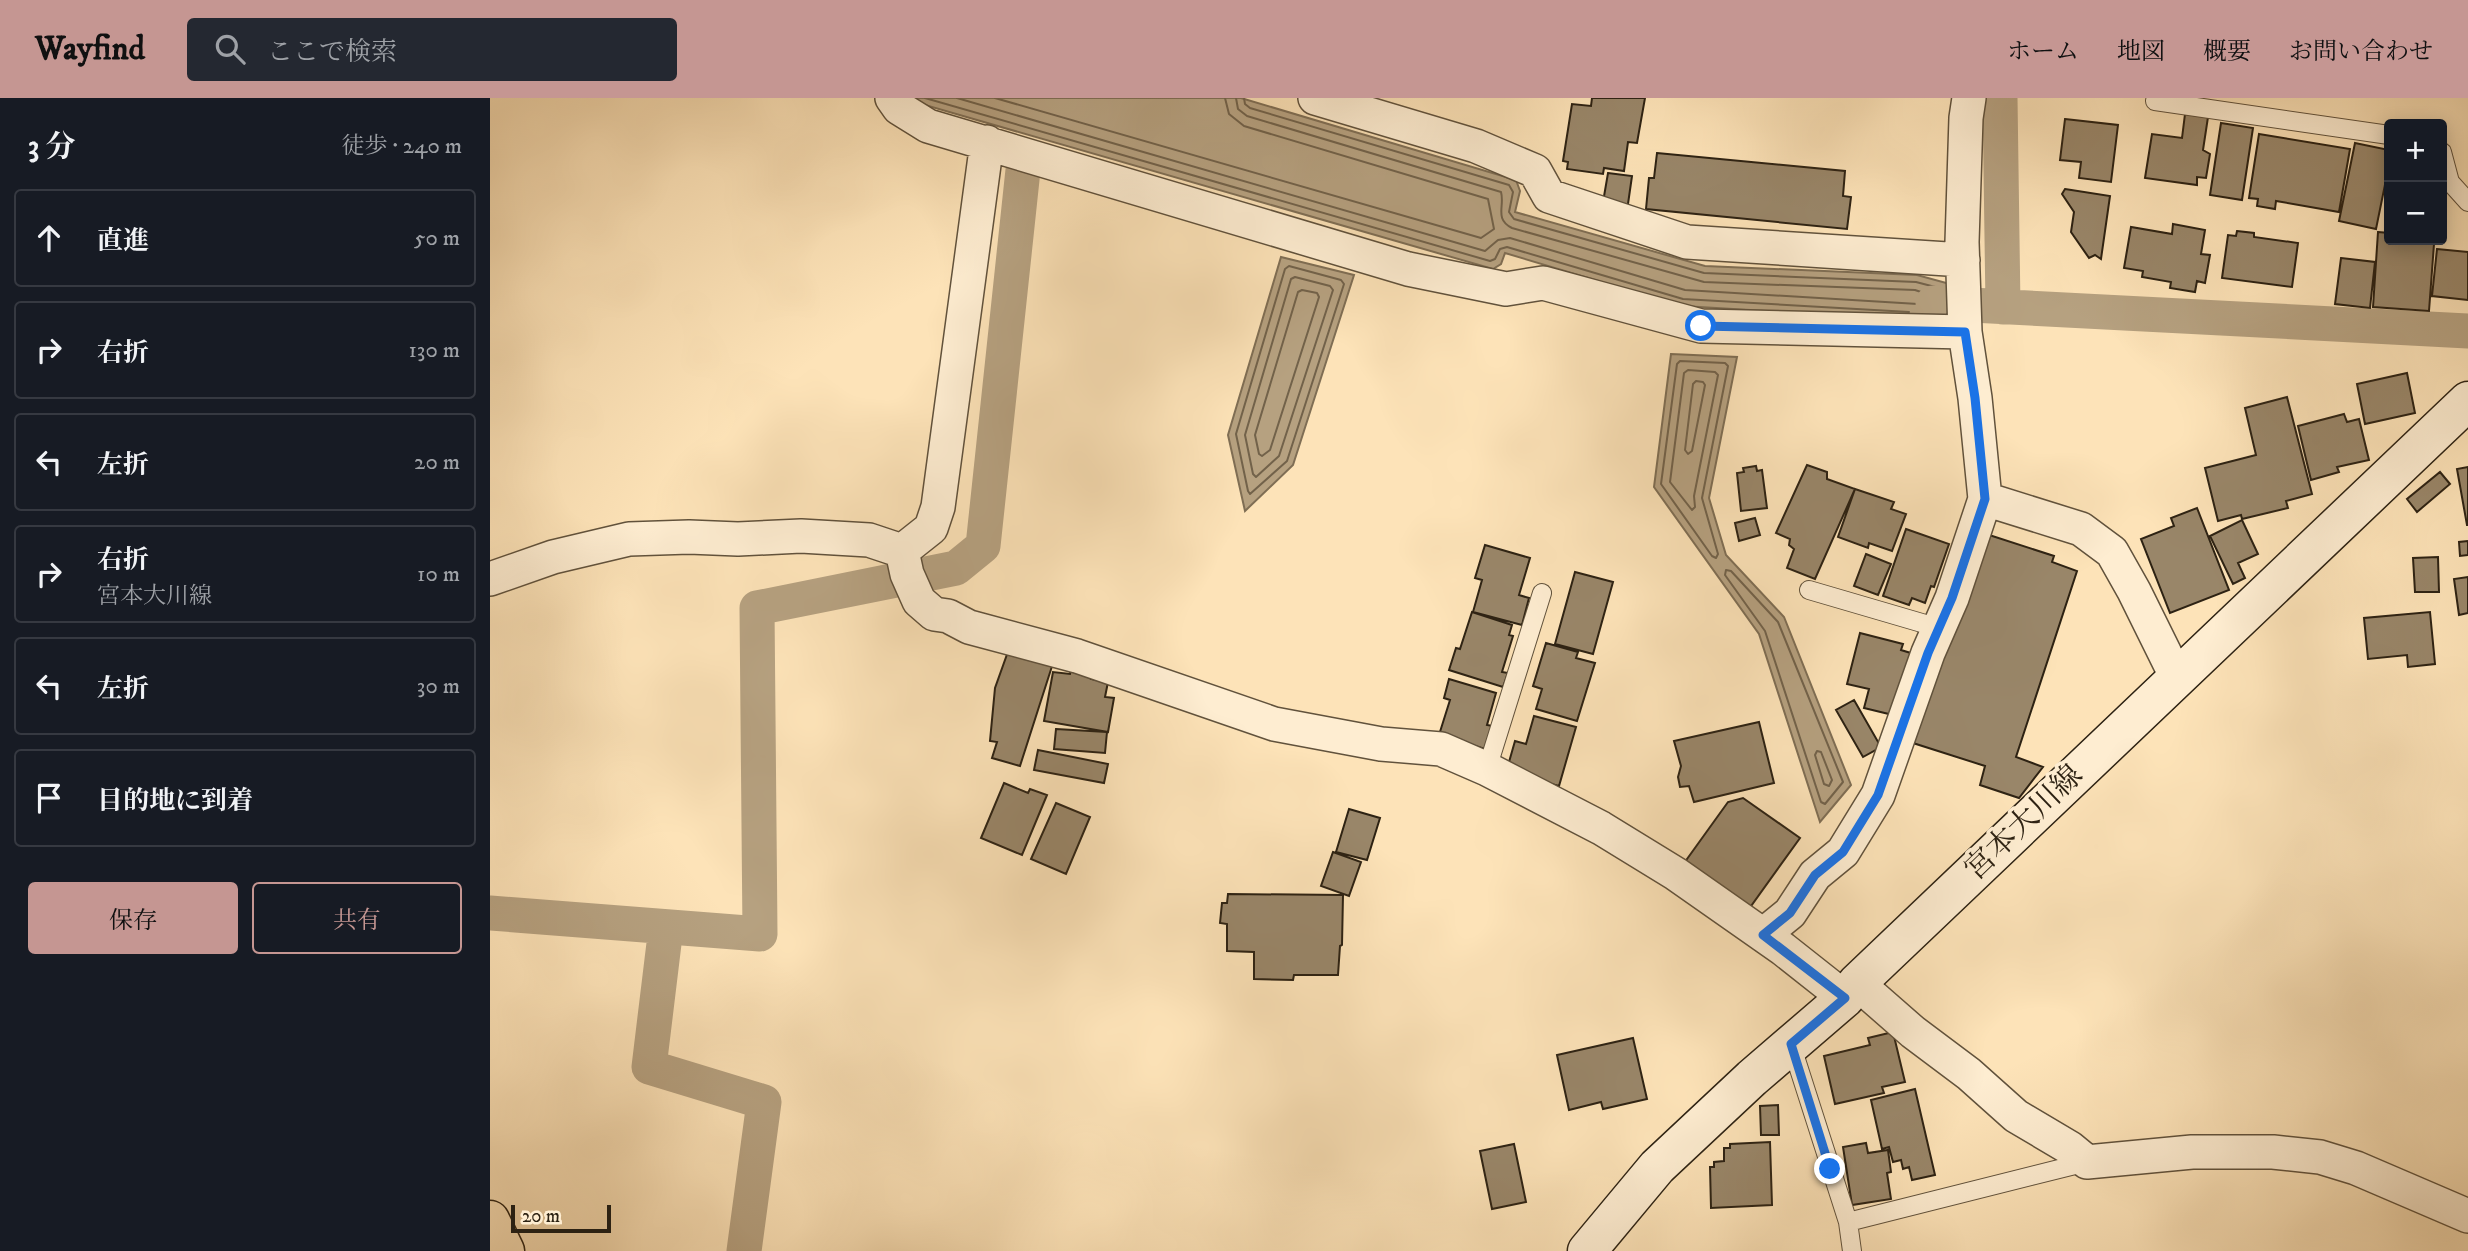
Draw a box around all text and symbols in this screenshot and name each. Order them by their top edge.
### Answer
search box [187,18,677,81]
text: Wayfind [35,29,145,70]
icon: search [211,30,249,68]
text: ここで検索 [267,36,397,69]
text: ホーム [2007,37,2079,67]
text: 地図 [2117,37,2165,67]
text: 概要 [2203,37,2251,67]
text: お問い合わせ [2289,37,2433,67]
map controls [2384,119,2447,245]
button: + [2384,119,2447,182]
text: 3 分 [28,129,76,166]
text: 徒歩 · 240 m [341,132,462,161]
button: − [2384,182,2447,245]
icon: ahead [30,219,68,257]
text: 50 m [414,224,460,253]
text: 直進 [97,225,149,258]
route start [1685,310,1716,341]
icon: right [30,331,68,369]
text: 130 m [408,336,460,365]
text: 右折 [97,337,149,370]
icon: left [30,443,68,481]
text: 20 m [414,448,460,477]
text: 左折 [97,449,149,482]
text: 右折 [97,544,149,577]
icon: right [30,555,68,593]
text: 10 m [417,560,460,589]
text: 宮本大川線 [97,582,212,611]
icon: left [30,667,68,705]
text: 30 m [417,672,460,701]
text: 左折 [97,673,149,706]
street label: 宮本大川線 [1957,758,2091,888]
icon: arrive [30,779,68,817]
text: 目的地に到着 [97,785,253,818]
button: 保存 [28,882,238,954]
button: 共有 [252,882,462,954]
route end [1814,1153,1845,1184]
scale bar [511,1202,611,1234]
text: 20 m [522,1205,560,1228]

